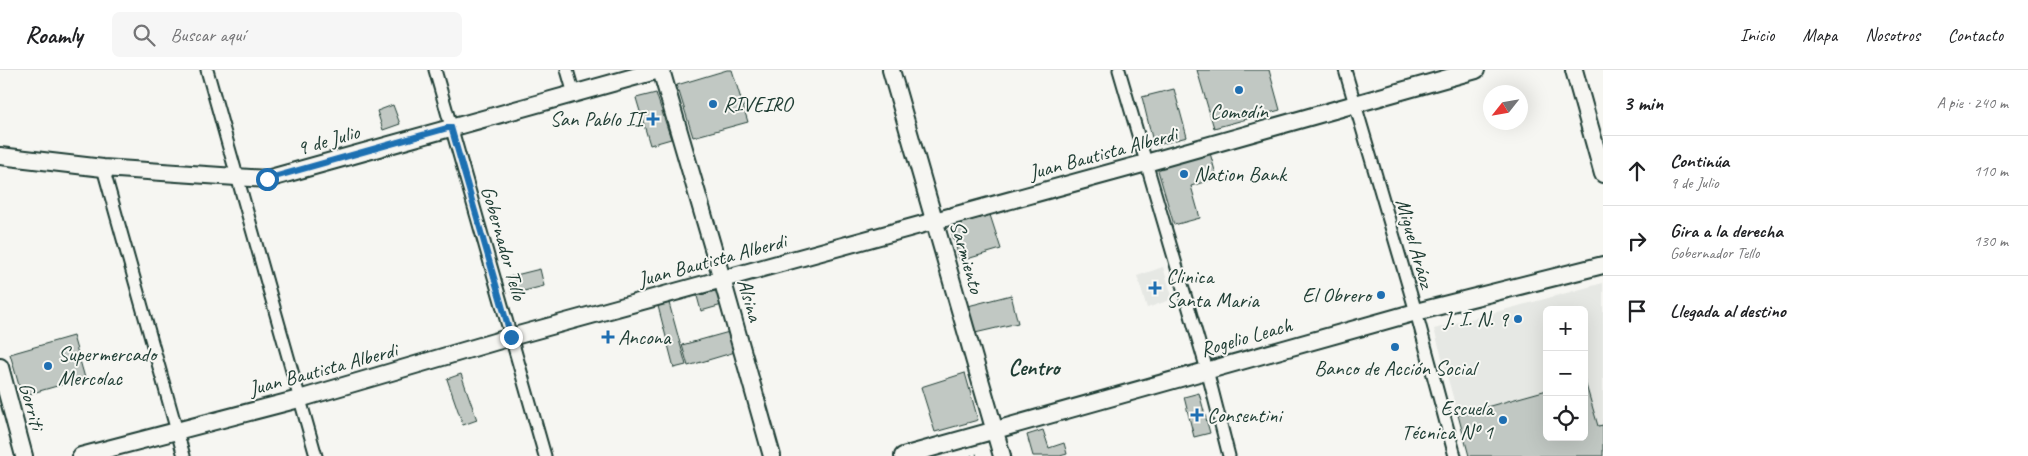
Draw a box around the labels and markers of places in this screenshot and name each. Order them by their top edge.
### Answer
marker: Comodín [1233,84,1245,96]
place label: RIVEIRO [723,91,795,117]
marker: RIVEIRO [707,98,719,110]
place label: Comodín [1210,98,1269,124]
place label: San Pablo II [550,106,648,132]
marker: San Pablo II [647,113,659,125]
place label: Nation Bank [1194,161,1288,187]
marker: Nation Bank [1178,168,1190,180]
place label: Clinica Santa Maria [1166,263,1260,313]
marker: Clinica Santa Maria [1148,281,1162,295]
place label: El Obrero [1302,282,1374,308]
marker: El Obrero [1375,289,1387,301]
place label: J. I. N. 9 [1442,306,1510,332]
marker: J. I. N. 9 [1512,313,1524,325]
place label: Ancona [618,324,672,350]
marker: Ancona [602,331,614,343]
place label: Supermercado Mercolac [58,341,159,391]
marker: Banco de Acción Social [1389,341,1401,353]
place label: Banco de Acción Social [1314,355,1479,381]
marker: Supermercado Mercolac [42,360,54,372]
place label: Escuela Técnica Nº 1 [1401,395,1495,445]
place label: Consentini [1207,402,1285,428]
marker: Consentini [1191,409,1203,421]
marker: Escuela Técnica Nº 1 [1497,414,1509,426]

